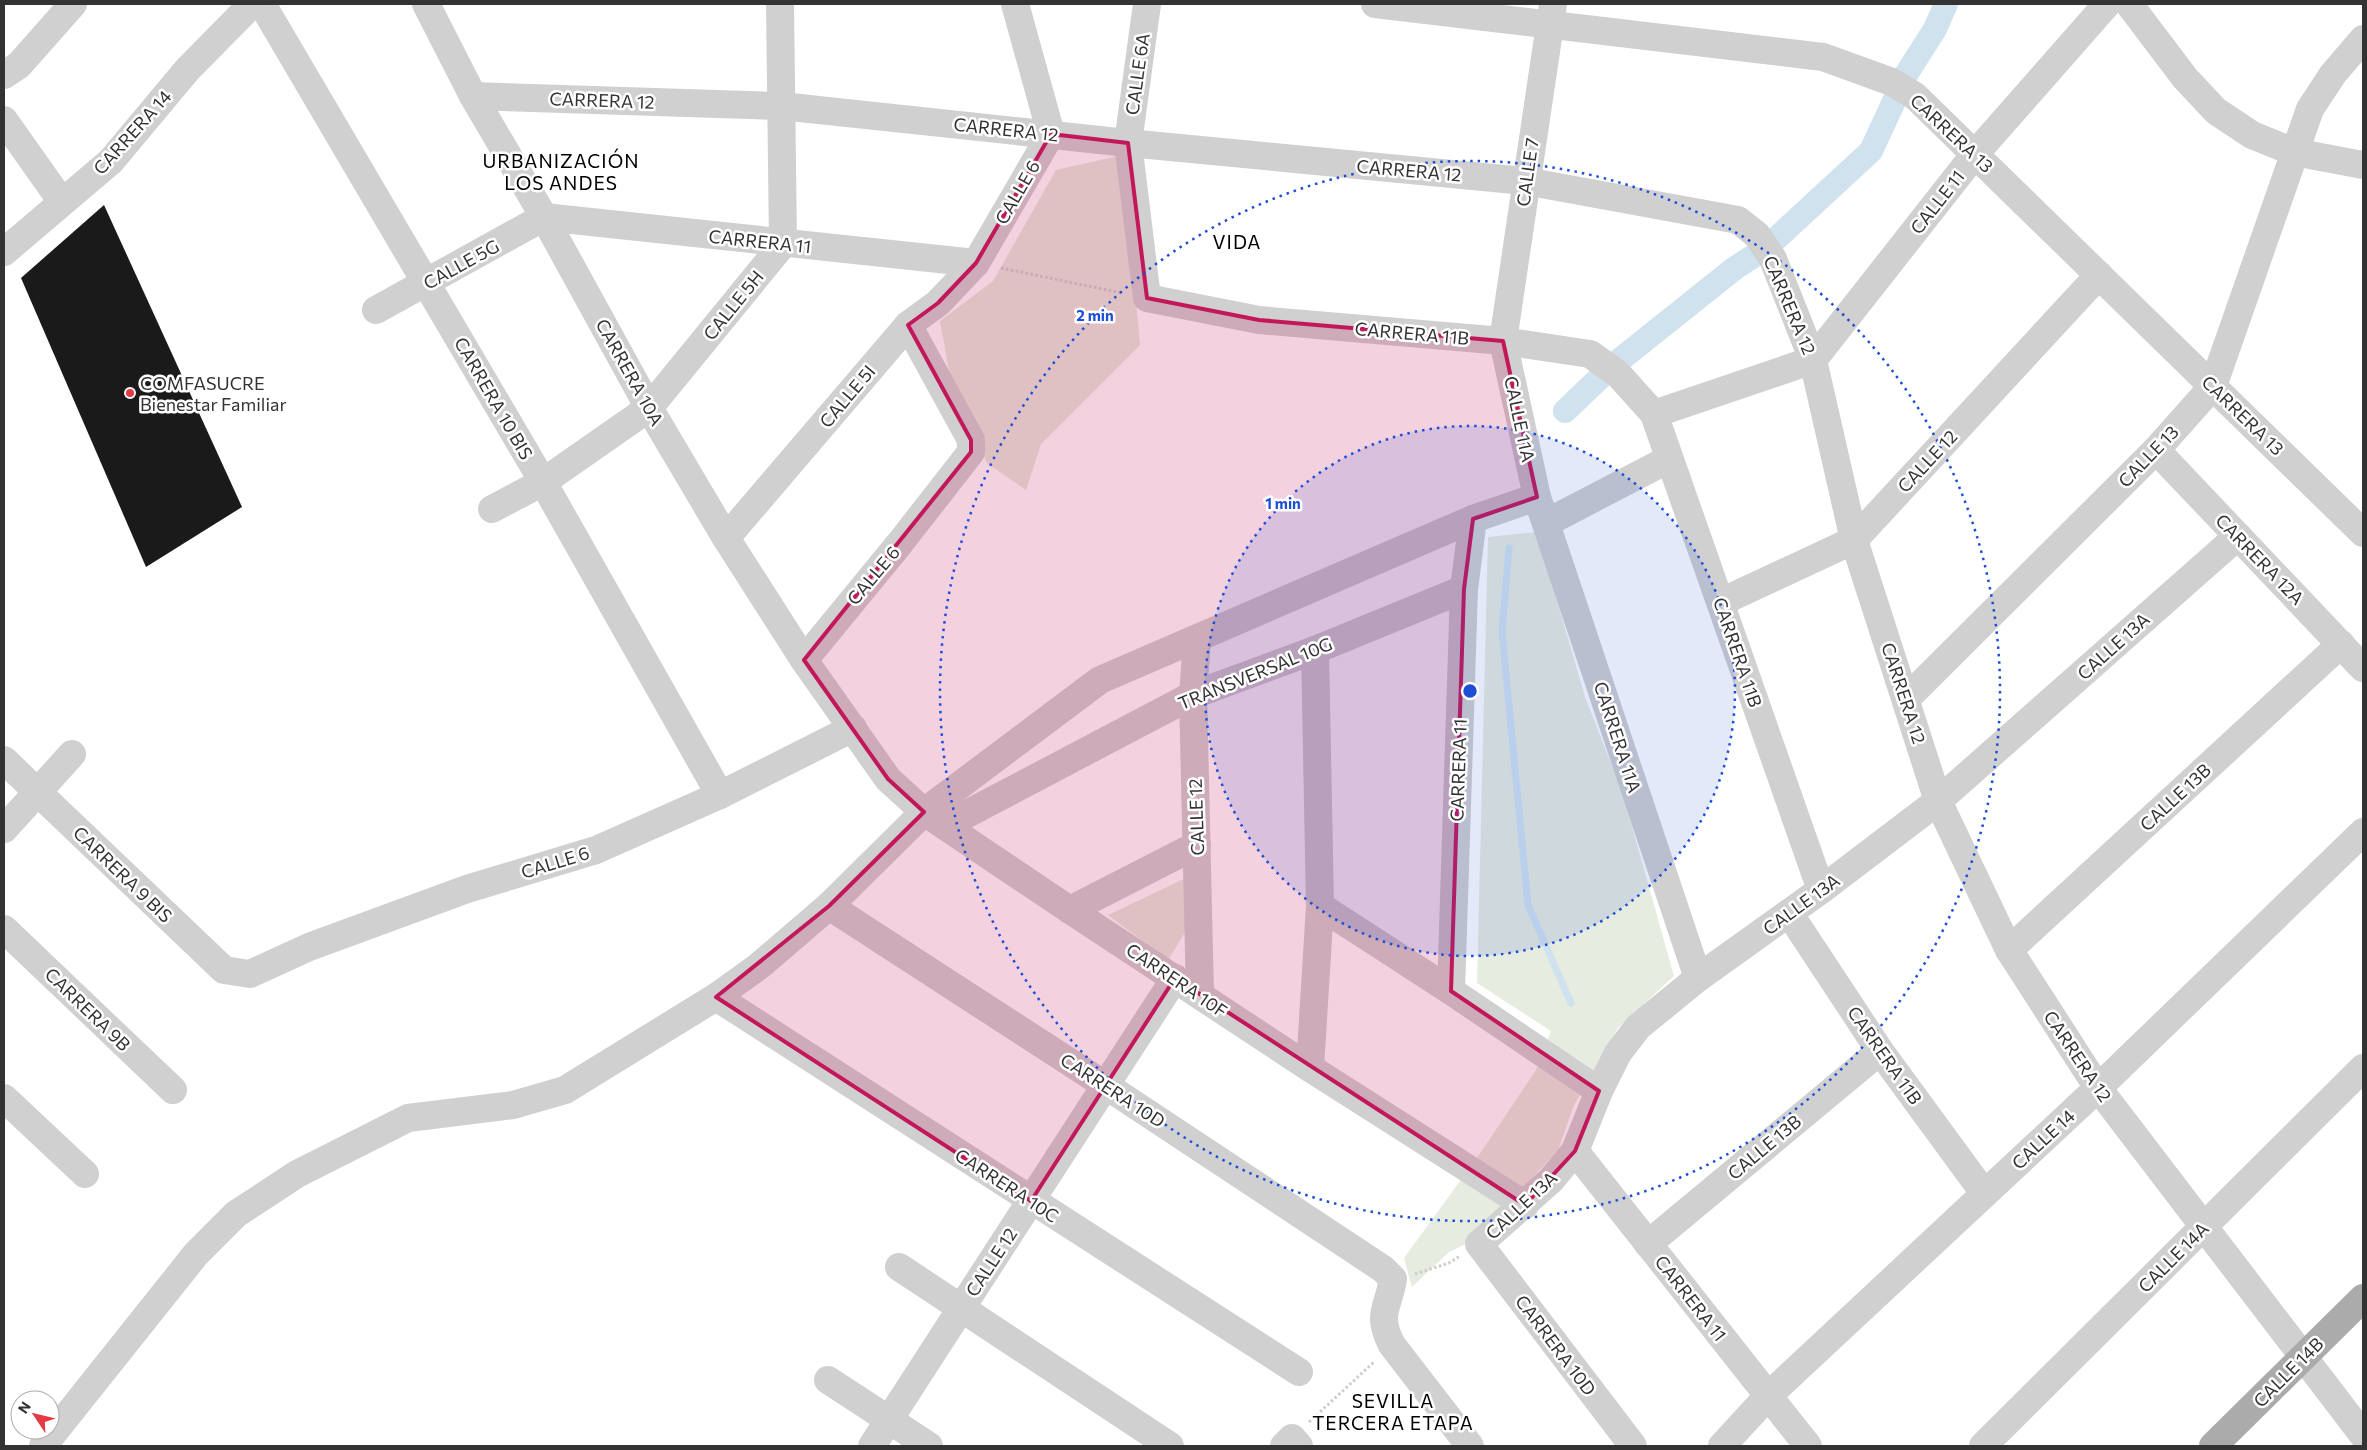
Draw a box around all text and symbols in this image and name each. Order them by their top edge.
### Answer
street label: CALLE 6A [1120,32,1154,116]
street label: CARRERA 14 [88,85,176,179]
street label: CARRERA 12 [549,87,655,113]
street label: CARRERA 13 [1906,89,1998,177]
street label: CARRERA 12 [953,113,1059,145]
street label: CALLE 7 [1511,136,1543,208]
district label: URBANIZACIÓN LOS ANDES [482,148,640,194]
street label: CARRERA 12 [1356,154,1462,186]
street label: CALLE 6 [990,156,1044,228]
street label: CALLE 11 [1905,166,1969,238]
street label: CARRERA 11 [708,225,812,257]
district label: VIDA [1213,230,1261,253]
street label: CALLE 5G [419,234,503,294]
street label: CARRERA 12 [1759,252,1821,358]
street label: CALLE 5H [698,266,768,344]
text: 2 min [1076,306,1114,324]
street label: CARRERA 10A [592,315,668,429]
street label: CARRERA 11B [1354,317,1470,349]
street label: CARRERA 10 BIS [450,333,538,463]
street label: CALLE 5I [815,360,879,432]
street label: CARRERA 13 [2197,370,2289,460]
place label: COMFASUCRE Bienestar Familiar [140,372,287,415]
street label: CALLE 11A [1500,374,1540,464]
marker: COMFASUCRE Bienestar Familiar [124,387,136,399]
street label: CALLE 13 [2113,420,2183,492]
street label: CALLE 12 [1893,425,1961,497]
text: 1 min [1265,494,1301,512]
street label: CARRERA 12A [2211,509,2309,609]
street label: CALLE 6 [842,541,904,609]
street label: CARRERA 11B [1709,594,1767,710]
street label: CALLE 13A [2072,608,2154,684]
street label: TRANSVERSAL 10G [1175,632,1335,714]
street label: CARRERA 12 [1877,640,1931,746]
street label: CARRERA 11A [1590,679,1646,795]
centre of rings [1461,682,1479,700]
street label: CARRERA 11 [1445,718,1471,822]
street label: CALLE 13B [2135,759,2215,835]
street label: CALLE 12 [1184,778,1208,856]
street label: CARRERA 9 BIS [69,821,177,927]
street label: CALLE 6 [518,841,592,883]
street label: CALLE 13A [1758,869,1844,939]
street label: CARRERA 10F [1122,938,1232,1022]
street label: CARRERA 9B [41,963,135,1055]
street label: CARRERA 11B [1843,1002,1927,1108]
street label: CARRERA 12 [2039,1006,2117,1106]
street label: CARRERA 10D [1057,1048,1169,1132]
street label: CALLE 14 [2007,1104,2079,1174]
street label: CALLE 13B [1723,1110,1805,1184]
street label: CARRERA 10C [951,1143,1063,1227]
street label: CALLE 13A [1481,1166,1561,1244]
street label: CALLE 14A [2133,1217,2213,1297]
street label: CALLE 12 [961,1224,1021,1300]
street label: CARRERA 11 [1651,1251,1731,1345]
street label: CARRERA 10D [1511,1290,1601,1400]
street label: CALLE 14B [2249,1333,2327,1411]
district label: SEVILLA TERCERA ETAPA [1312,1389,1474,1434]
north arrow [10,1390,60,1440]
text: N [14,1398,34,1416]

